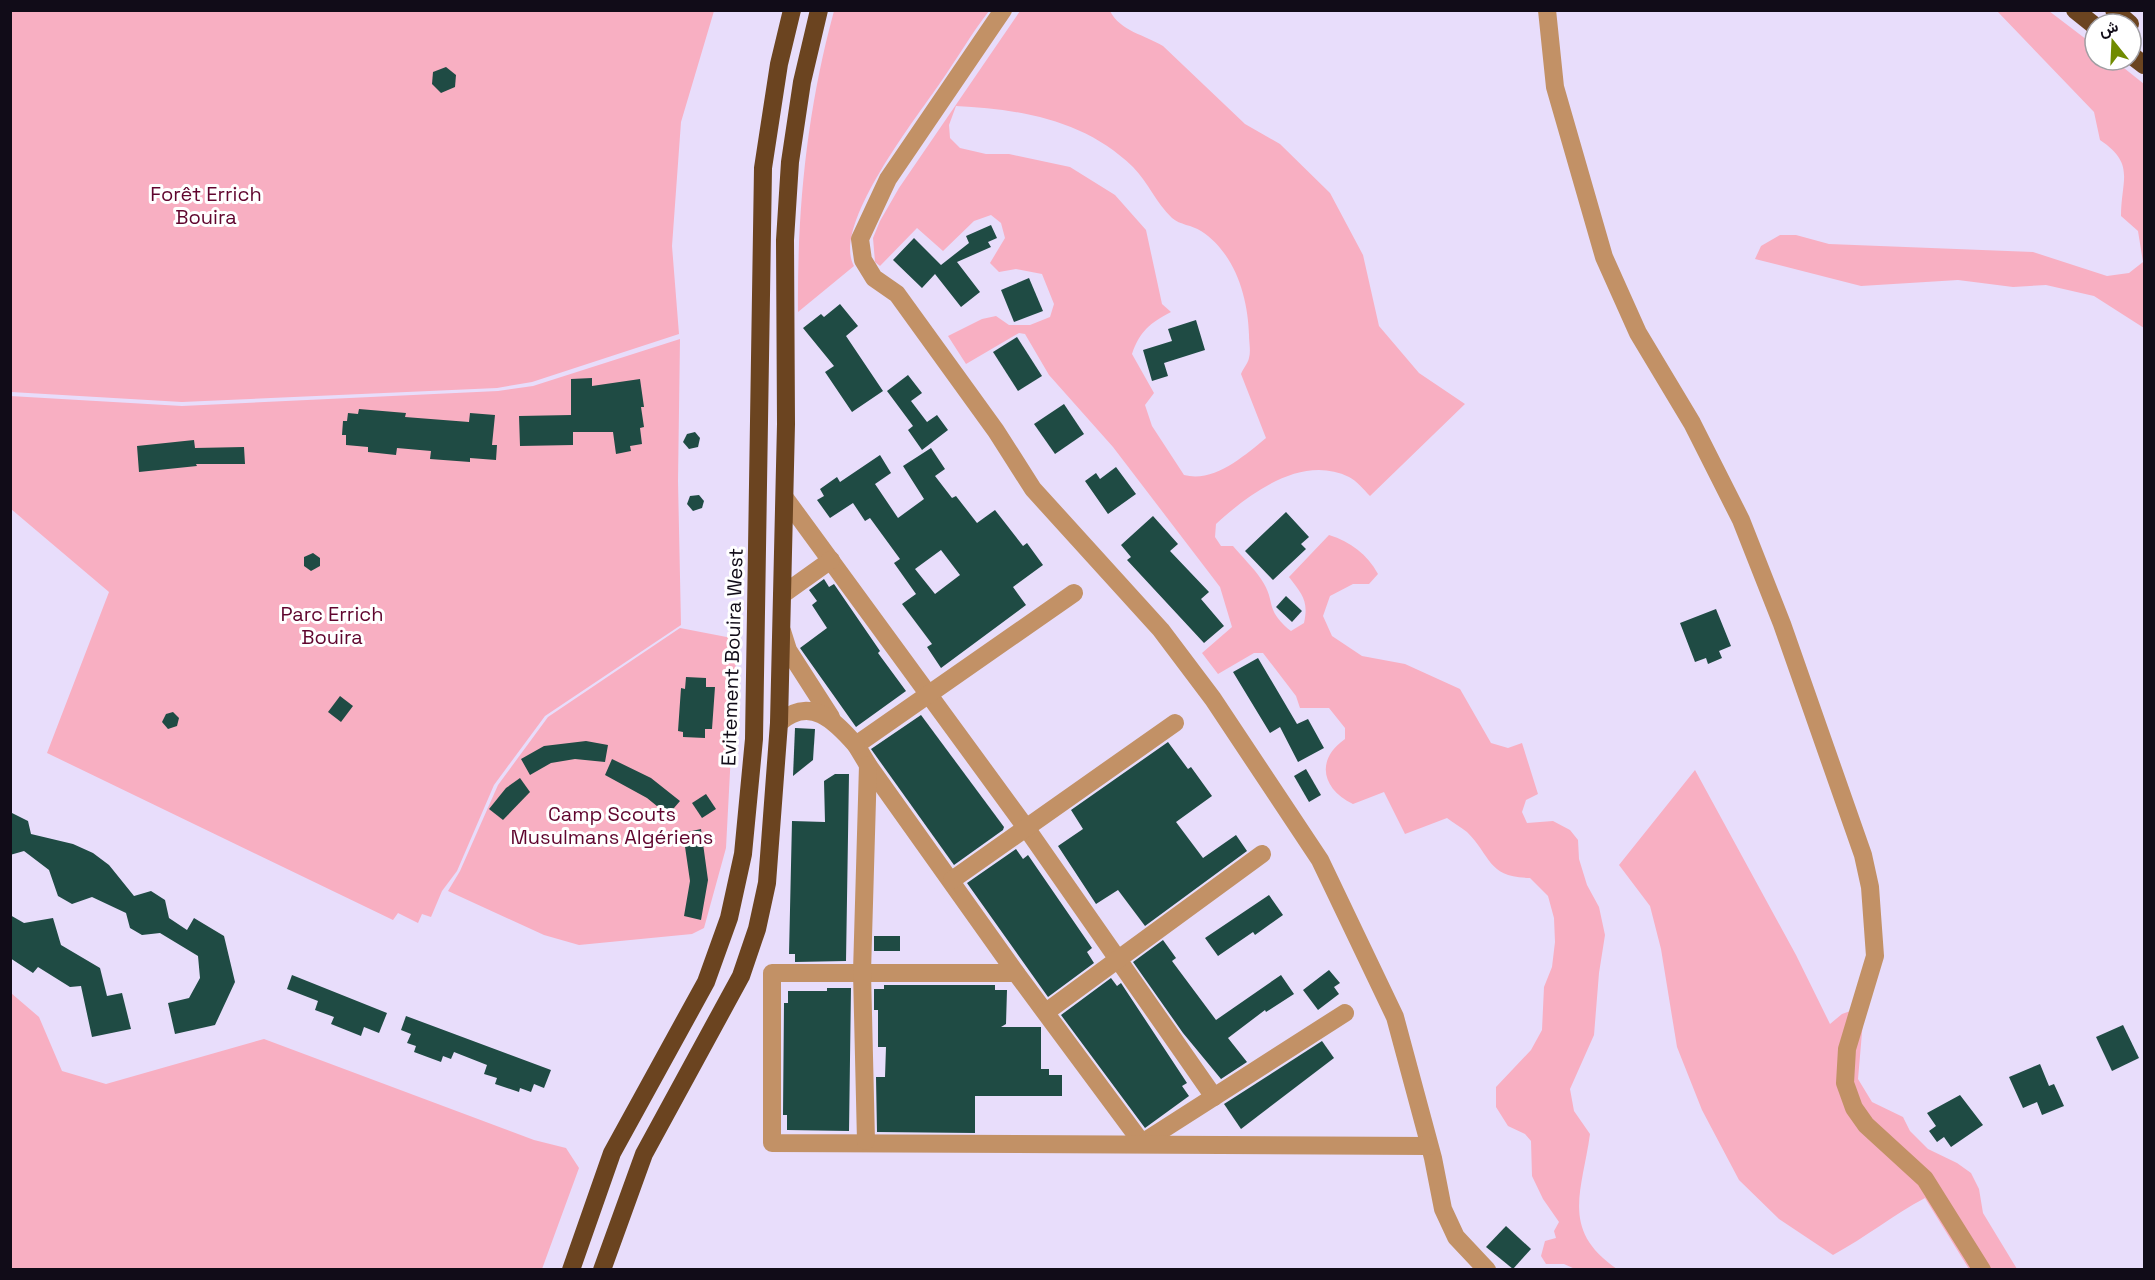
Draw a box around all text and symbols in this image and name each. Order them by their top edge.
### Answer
north arrow [2083,12,2143,72]
text: ش [2096,15,2121,41]
park label: Forêt Errich Bouira [150,181,262,230]
street label: Evitement Bouira West [715,548,749,766]
park label: Parc Errich Bouira [280,601,384,650]
park label: Camp Scouts Musulmans Algériens [511,801,713,850]

